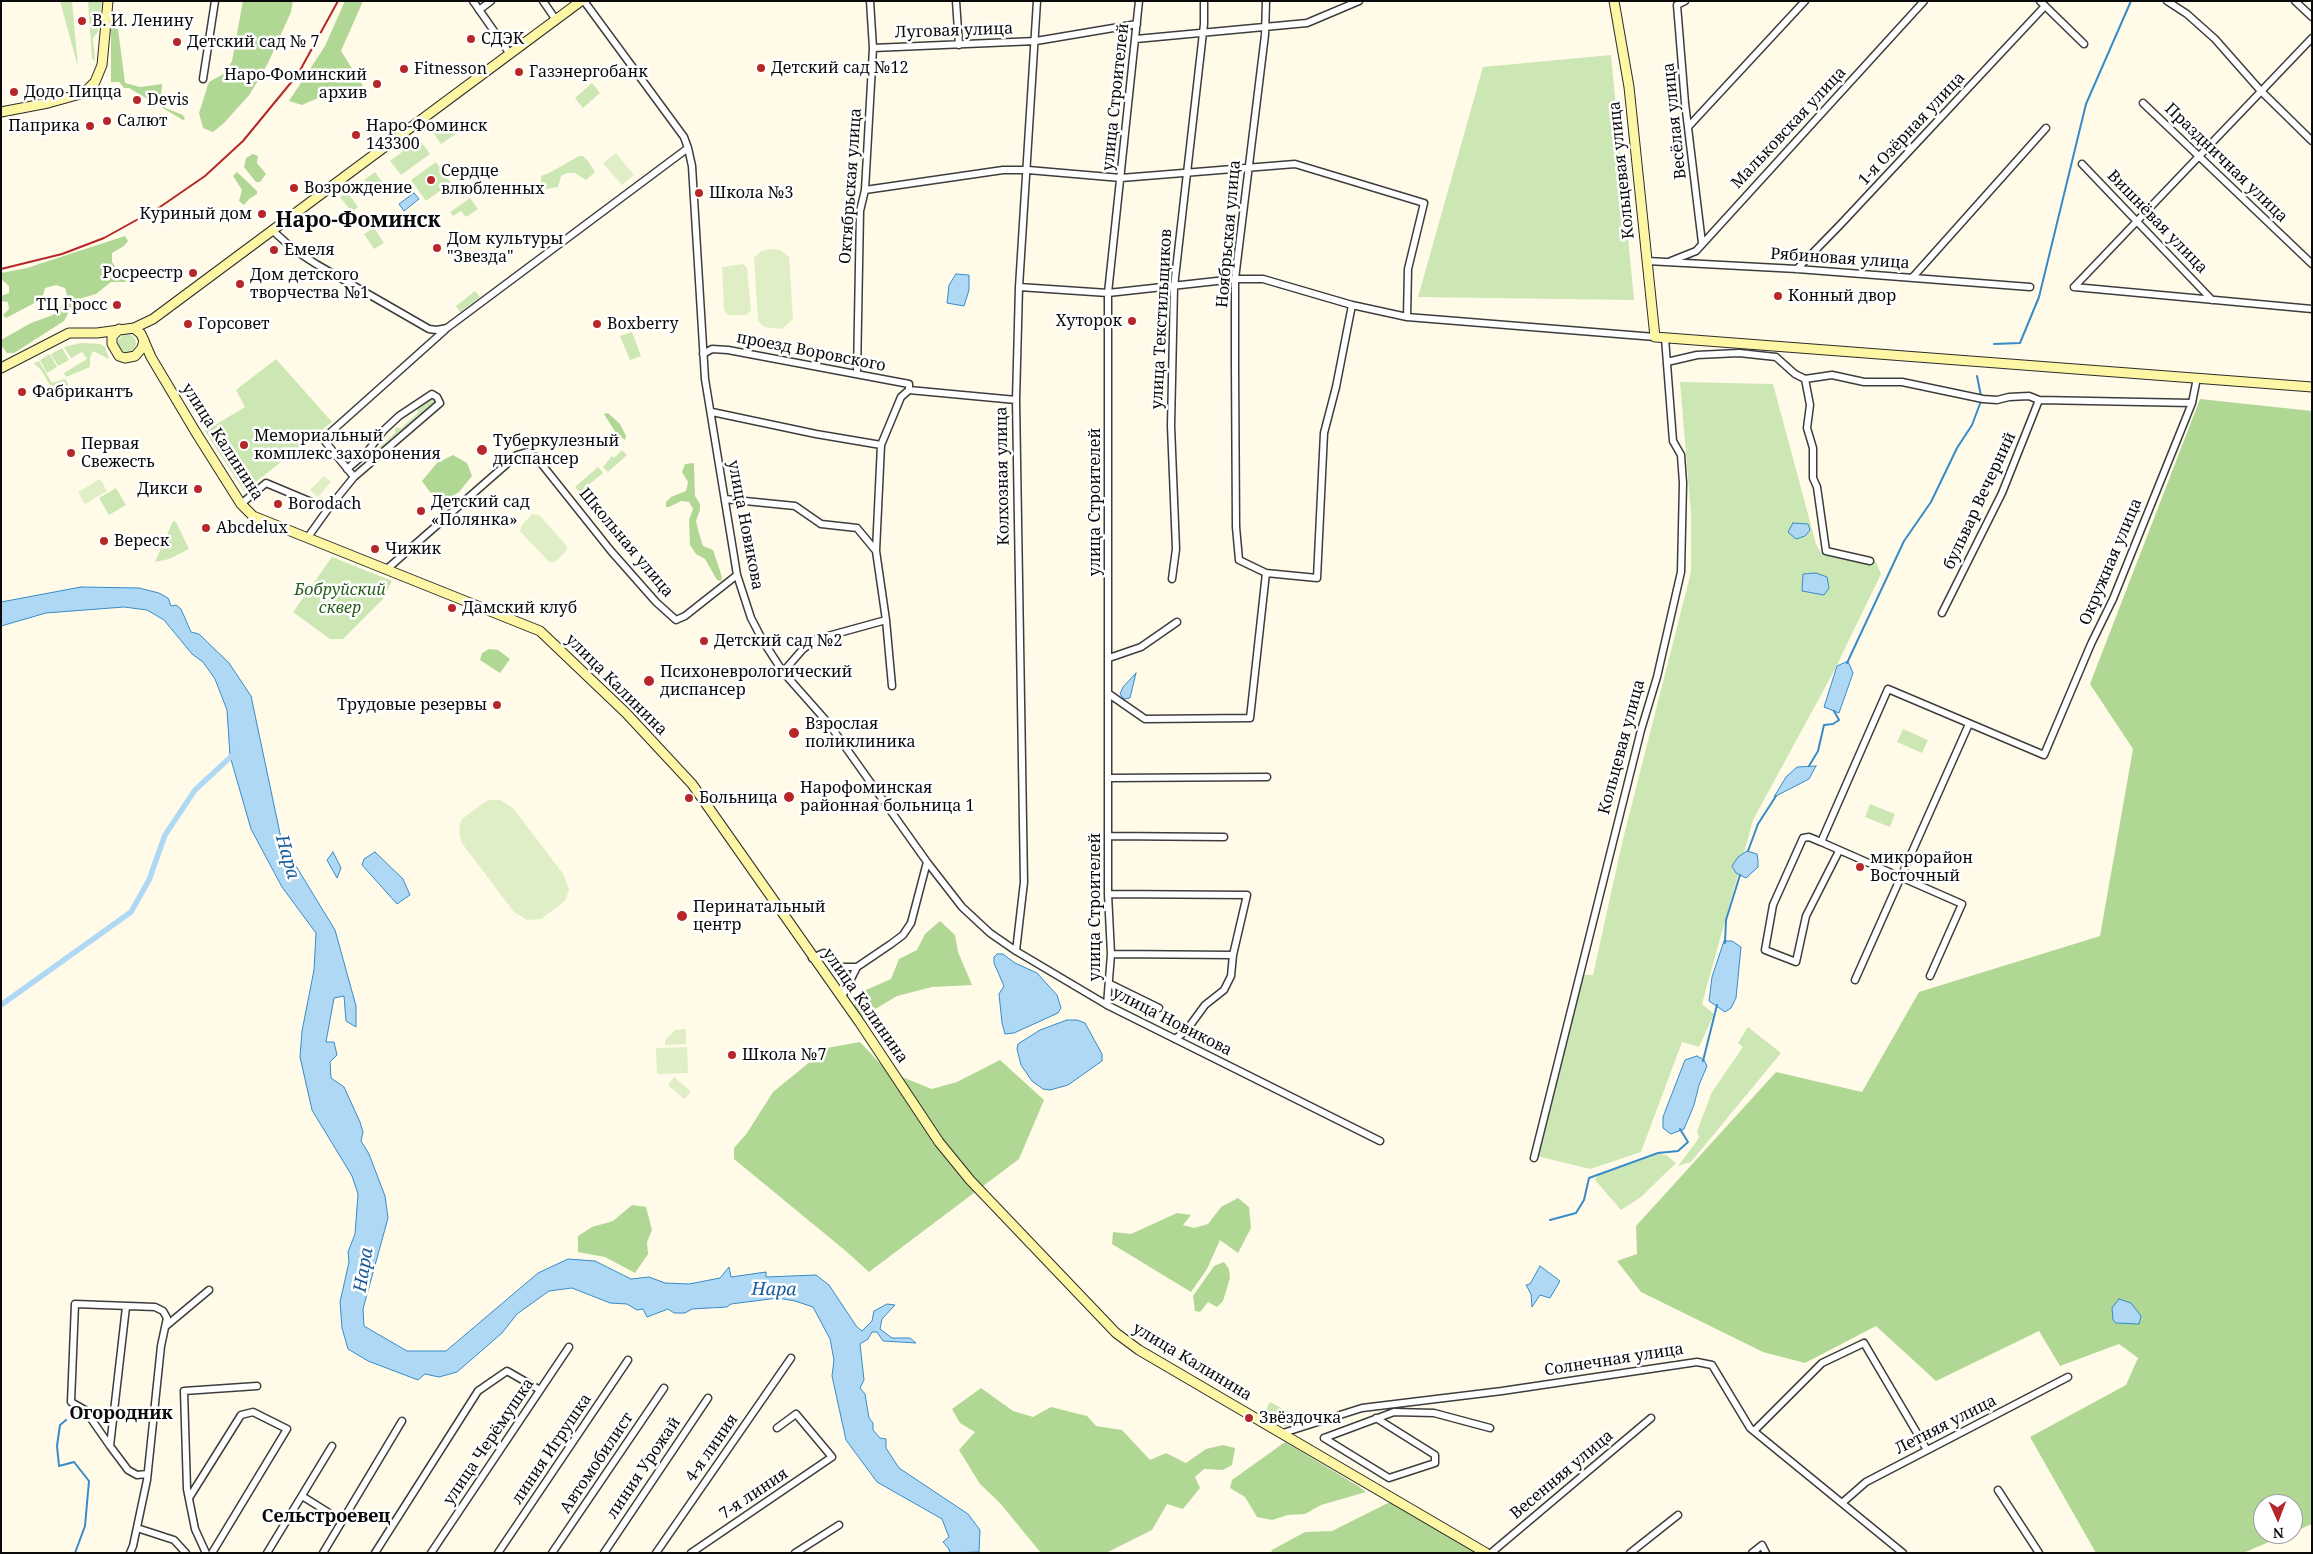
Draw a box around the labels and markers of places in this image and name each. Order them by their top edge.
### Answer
place label: В. И. Ленину [92,11,193,31]
marker: В. И. Ленину [76,15,88,27]
place label: СДЭК [481,29,524,49]
place label: Детский сад № 7 [187,32,320,52]
marker: СДЭК [465,33,477,45]
marker: Детский сад № 7 [171,36,183,48]
place label: Детский сад №12 [771,58,908,78]
place label: Fitnesson [414,59,487,79]
place label: Газэнергобанк [529,62,648,82]
marker: Детский сад №12 [755,62,767,74]
marker: Fitnesson [398,63,410,75]
place label: Наро-Фоминский архив [224,65,367,103]
marker: Газэнергобанк [513,66,525,78]
marker: Наро-Фоминский архив [371,78,383,90]
place label: Додо Пицца [24,82,122,102]
marker: Додо Пицца [8,86,20,98]
place label: Devis [147,90,189,110]
marker: Devis [131,94,143,106]
place label: Салют [117,111,167,131]
marker: Салют [101,115,113,127]
place label: Паприка [8,116,80,136]
place label: Наро-Фоминск 143300 [366,116,487,154]
marker: Паприка [84,120,96,132]
marker: Наро-Фоминск 143300 [350,129,362,141]
place label: Сердце влюбленных [441,161,544,199]
marker: Сердце влюбленных [425,174,437,186]
place label: Возрождение [304,178,412,198]
marker: Возрождение [288,182,300,194]
place label: Школа №3 [709,183,793,203]
marker: Школа №3 [693,187,705,199]
place label: Куриный дом [140,204,252,224]
marker: Куриный дом [256,208,268,220]
place label: Дом культуры "Звезда" [447,229,563,267]
place label: Емеля [284,240,335,260]
marker: Дом культуры "Звезда" [431,242,443,254]
marker: Емеля [268,244,280,256]
place label: Росреестр [102,263,183,283]
place label: Дом детского творчества №1 [250,265,369,303]
marker: Росреестр [187,267,199,279]
marker: Дом детского творчества №1 [234,278,246,290]
place label: Конный двор [1788,286,1896,306]
marker: Конный двор [1772,290,1784,302]
place label: ТЦ Гросс [36,295,107,315]
marker: ТЦ Гросс [111,299,123,311]
place label: Хуторок [1056,311,1122,331]
place label: Горсовет [198,314,269,334]
place label: Boxberry [607,314,678,334]
marker: Хуторок [1126,315,1138,327]
marker: Горсовет [182,318,194,330]
marker: Boxberry [591,318,603,330]
place label: Фабрикантъ [32,382,133,402]
marker: Фабрикантъ [16,386,28,398]
place label: Мемориальный комплекс захоронения [254,426,441,464]
place label: Туберкулезный диспансер [493,431,619,469]
place label: Первая Свежесть [81,434,155,472]
marker: Мемориальный комплекс захоронения [238,439,250,451]
marker: Туберкулезный диспансер [475,443,489,457]
marker: Первая Свежесть [65,447,77,459]
place label: Дикси [137,479,188,499]
marker: Дикси [192,483,204,495]
place label: Детский сад «Полянка» [431,492,530,530]
place label: Borodach [288,494,361,514]
marker: Borodach [272,498,284,510]
marker: Детский сад «Полянка» [415,505,427,517]
place label: Abcdelux [216,518,288,538]
marker: Abcdelux [200,522,212,534]
place label: Вереcк [114,531,169,551]
marker: Вереcк [98,535,110,547]
place label: Чижик [385,539,441,559]
marker: Чижик [369,543,381,555]
place label: Дамский клуб [462,598,577,618]
marker: Дамский клуб [446,602,458,614]
place label: Детский сад №2 [714,631,842,651]
marker: Детский сад №2 [698,635,710,647]
place label: Психоневрологический диспансер [660,662,852,700]
marker: Психоневрологический диспансер [642,674,656,688]
place label: Трудовые резервы [337,695,487,715]
marker: Трудовые резервы [491,699,503,711]
place label: Взрослая поликлиника [805,714,916,752]
marker: Взрослая поликлиника [787,726,801,740]
place label: Нарофоминская районная больница 1 [800,778,974,816]
place label: Больница [699,788,778,808]
marker: Нарофоминская районная больница 1 [782,790,796,804]
marker: Больница [683,792,695,804]
place label: микрорайон Восточный [1870,848,1973,886]
marker: микрорайон Восточный [1854,861,1866,873]
place label: Перинатальный центр [693,897,826,935]
marker: Перинатальный центр [675,909,689,923]
place label: Школа №7 [742,1045,826,1065]
marker: Школа №7 [726,1049,738,1061]
place label: Звёздочка [1259,1408,1341,1428]
marker: Звёздочка [1243,1412,1255,1424]

